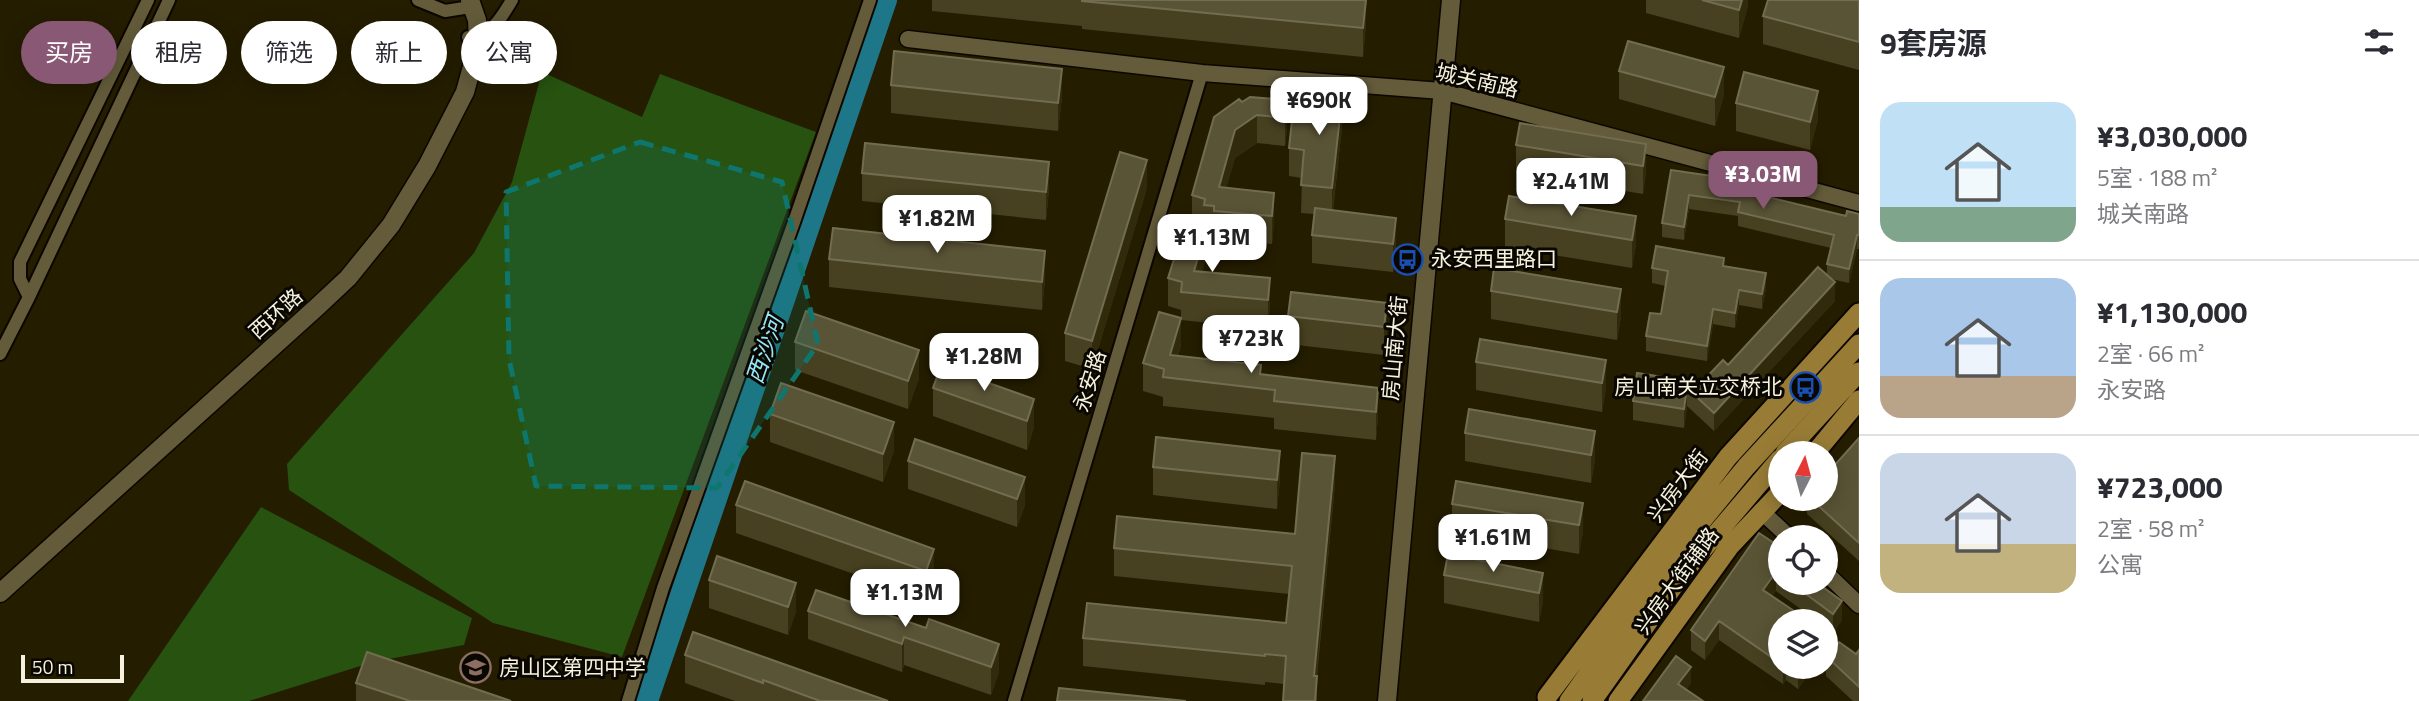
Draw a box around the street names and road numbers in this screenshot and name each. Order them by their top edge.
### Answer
street label: 城关南路 [1433,55,1522,105]
street label: 西环路 [241,280,309,346]
street label: 房山南大街 [1373,294,1415,402]
street label: 永安路 [1065,346,1114,416]
street label: 兴房大街 [1639,442,1715,529]
street label: 兴房大街辅路 [1626,520,1726,641]

